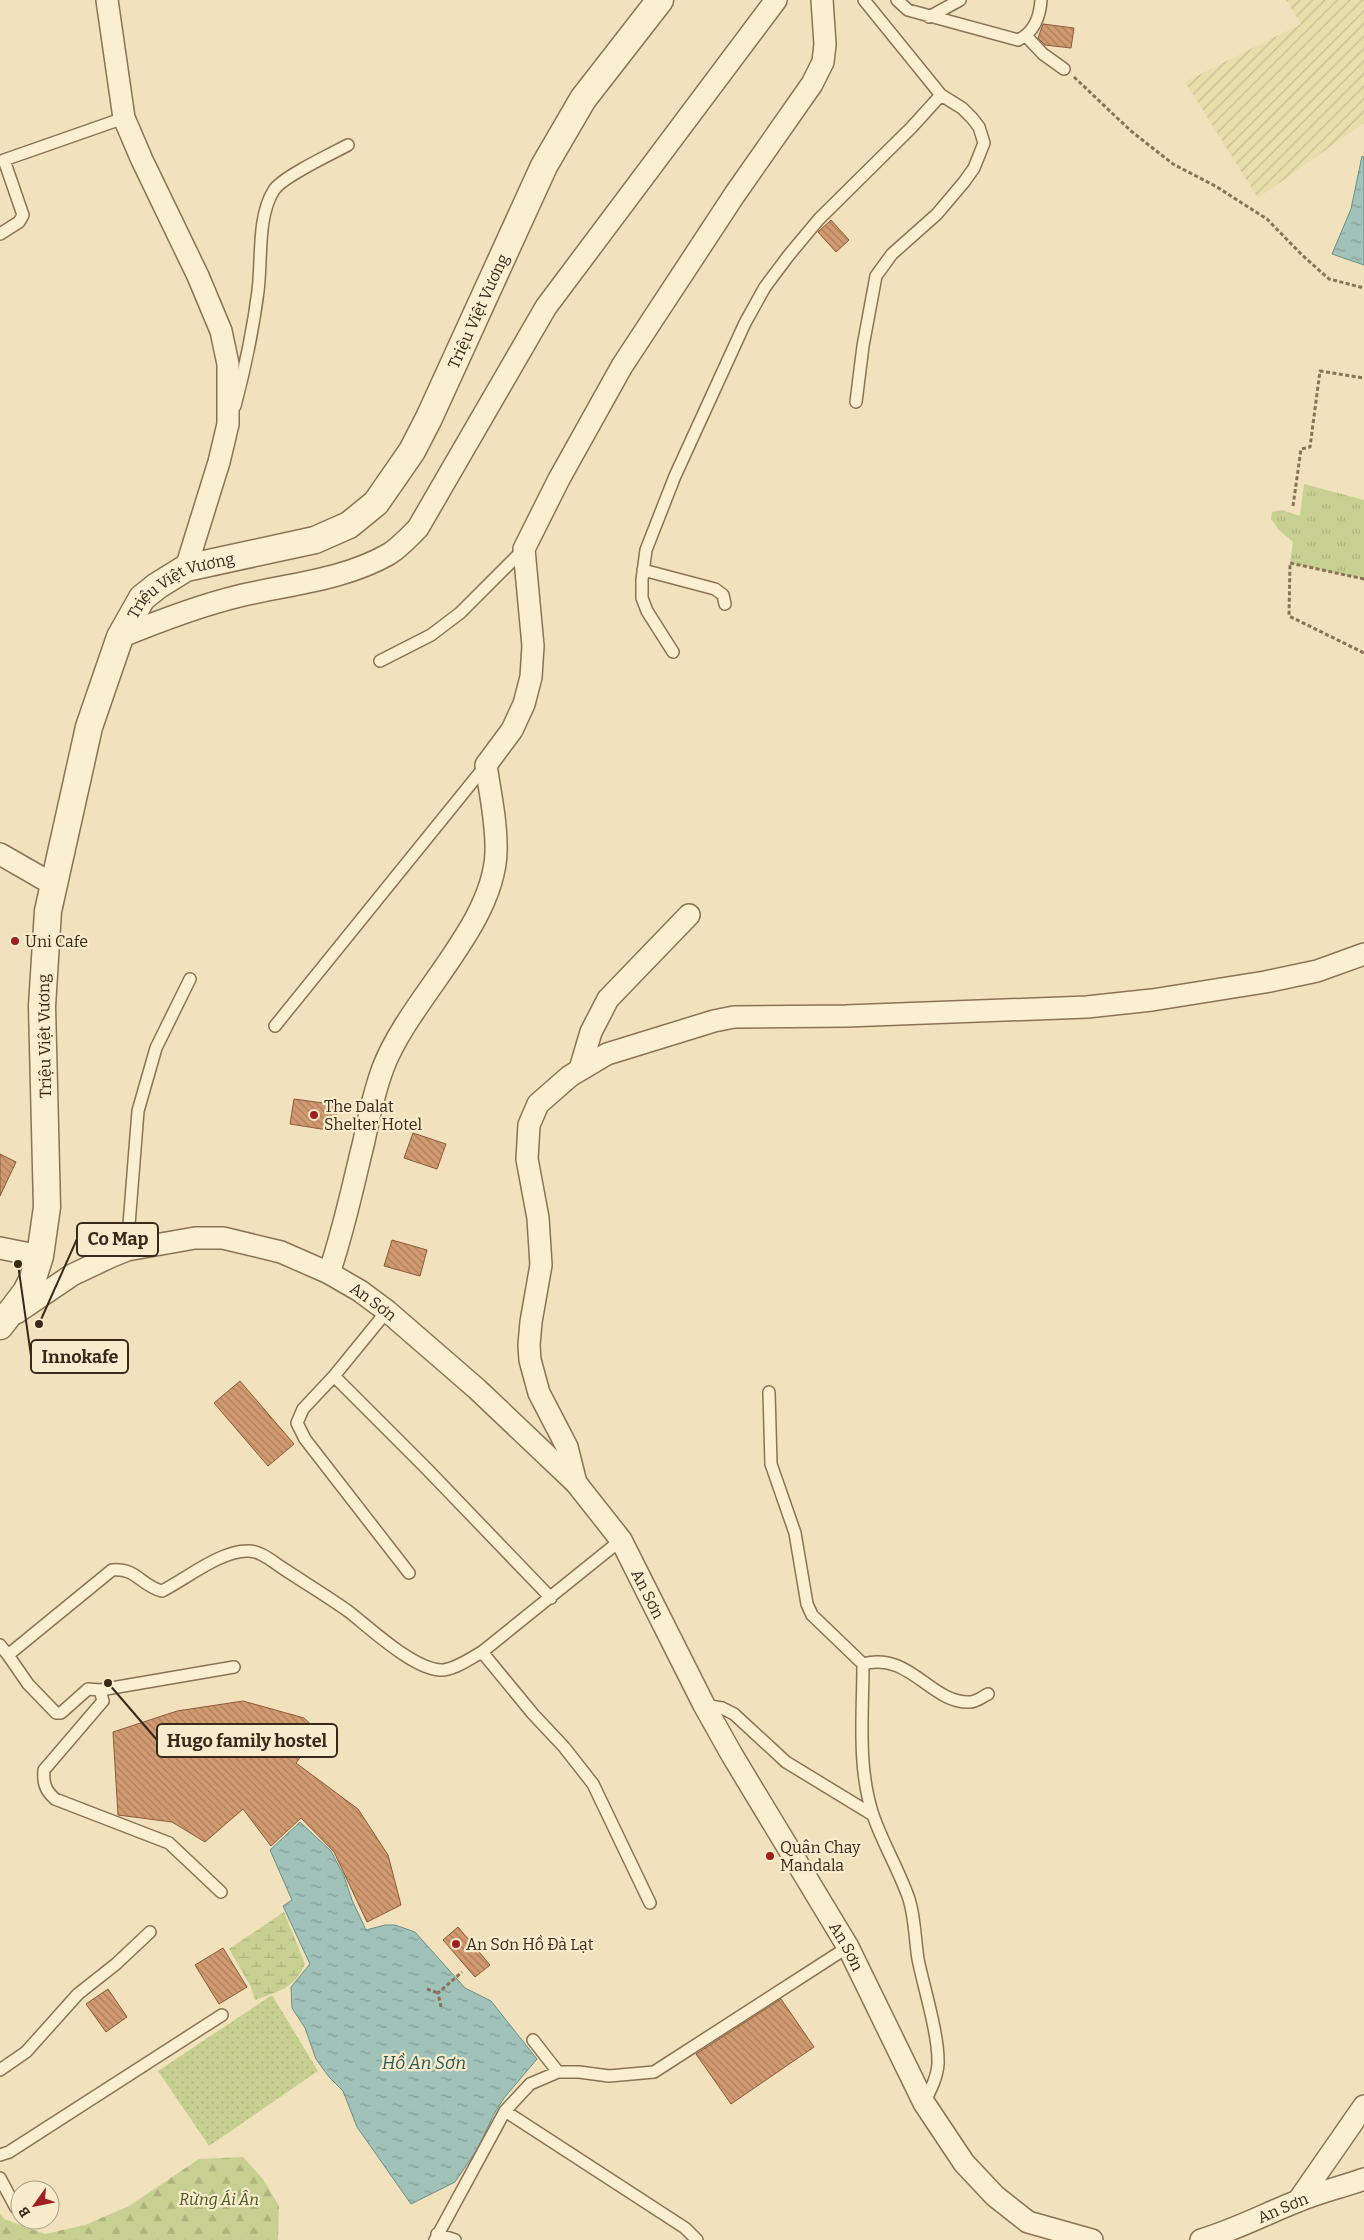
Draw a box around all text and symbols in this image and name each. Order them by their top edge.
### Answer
street label: Triệu Việt Vương [444,251,513,372]
street label: Triệu Việt Vương [123,549,236,622]
place label: Uni Cafe [25,932,88,951]
marker: Uni Cafe [9,935,21,947]
street label: Triệu Việt Vương [34,974,55,1098]
place label: The Dalat Shelter Hotel [324,1097,423,1134]
marker: The Dalat Shelter Hotel [308,1109,320,1121]
callout: Co Map [77,1223,158,1256]
text: Co Map [87,1228,149,1250]
street label: An Sơn [347,1278,400,1325]
callout: Innokafe [31,1340,128,1373]
text: Innokafe [42,1346,119,1368]
street label: An Sơn [627,1566,668,1622]
callout: Hugo family hostel [157,1724,337,1757]
text: Hugo family hostel [167,1730,328,1752]
place label: Quân Chay Mandala [780,1838,861,1875]
marker: Quân Chay Mandala [764,1850,776,1862]
street label: An Sơn [825,1919,867,1974]
place label: An Sơn Hồ Đà Lạt [466,1934,594,1954]
marker: An Sơn Hồ Đà Lạt [450,1938,462,1950]
water label: Hồ An Sơn [382,2052,466,2074]
north arrow [10,2180,60,2230]
park label: Rừng Ái Ân [179,2189,259,2209]
street label: An Sơn [1255,2189,1311,2227]
text: B [15,2203,34,2220]

